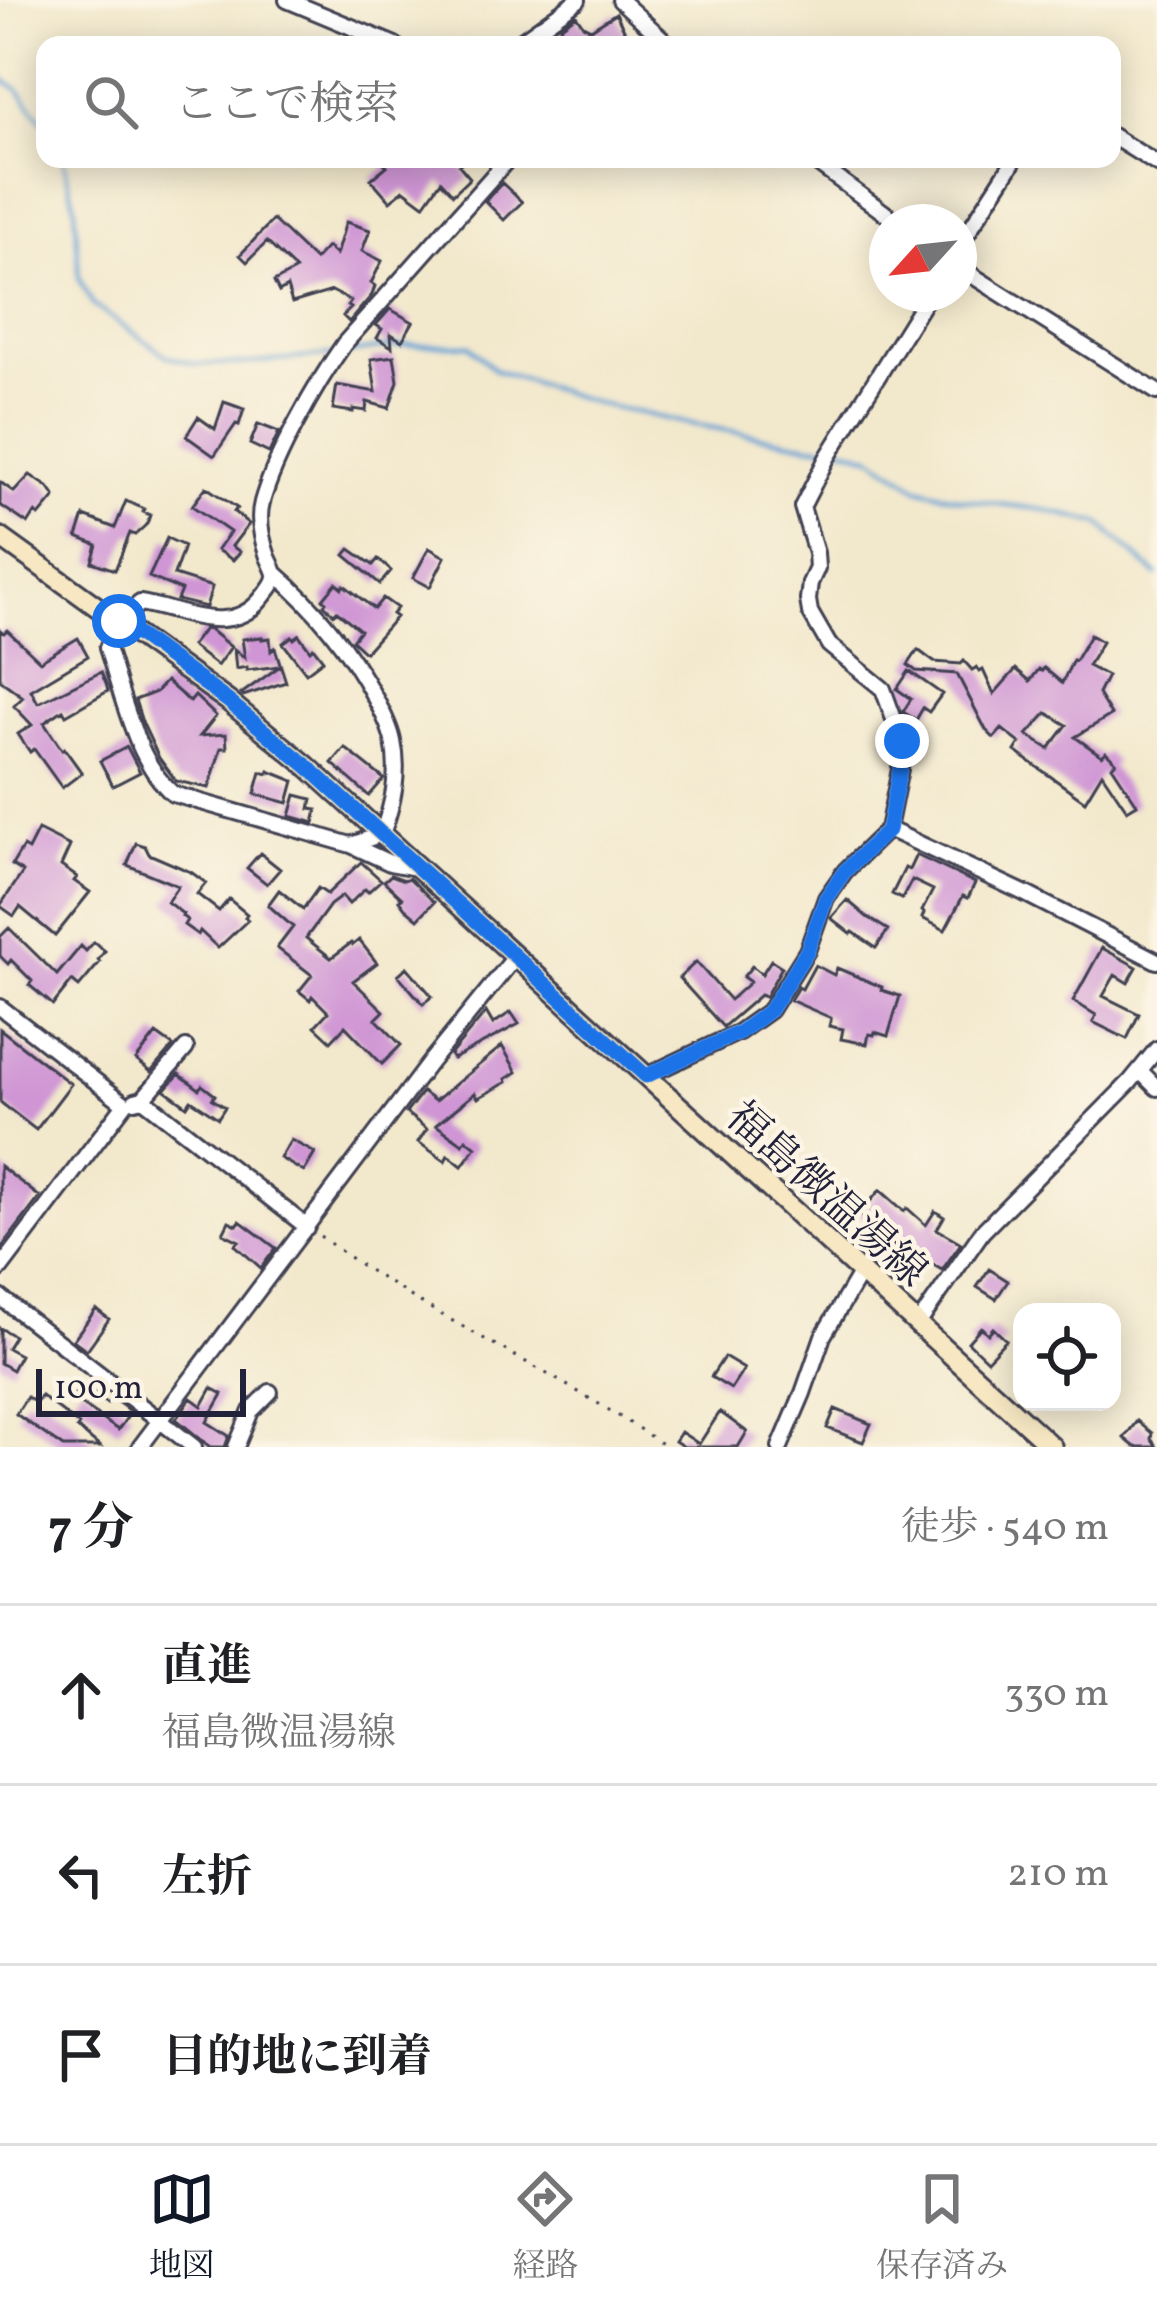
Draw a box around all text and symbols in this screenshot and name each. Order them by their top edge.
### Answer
search box [36,36,1121,168]
icon: search [78,69,144,135]
text: ここで検索 [174,75,399,138]
north arrow [869,204,977,312]
route start [92,594,146,648]
route end [875,714,929,768]
street label: 福島微温湯線 [712,1090,938,1303]
map controls [1013,1303,1121,1411]
button: locate [1013,1303,1121,1411]
scale bar [36,1363,246,1416]
text: 100 m [54,1367,143,1413]
text: 7 分 [48,1495,134,1566]
text: 徒歩 · 540 m [901,1502,1109,1556]
text: 直進 [162,1637,252,1700]
icon: ahead [48,1662,114,1728]
text: 330 m [1004,1668,1109,1722]
text: 福島微温湯線 [162,1708,396,1762]
icon: left [48,1842,114,1908]
text: 左折 [162,1848,252,1911]
text: 210 m [1007,1848,1109,1902]
icon: arrive [48,2022,114,2088]
text: 目的地に到着 [162,2028,432,2091]
tab: 地図 [149,2166,215,2291]
tab: 経路 [512,2166,578,2291]
tab: 保存済み [876,2166,1008,2291]

